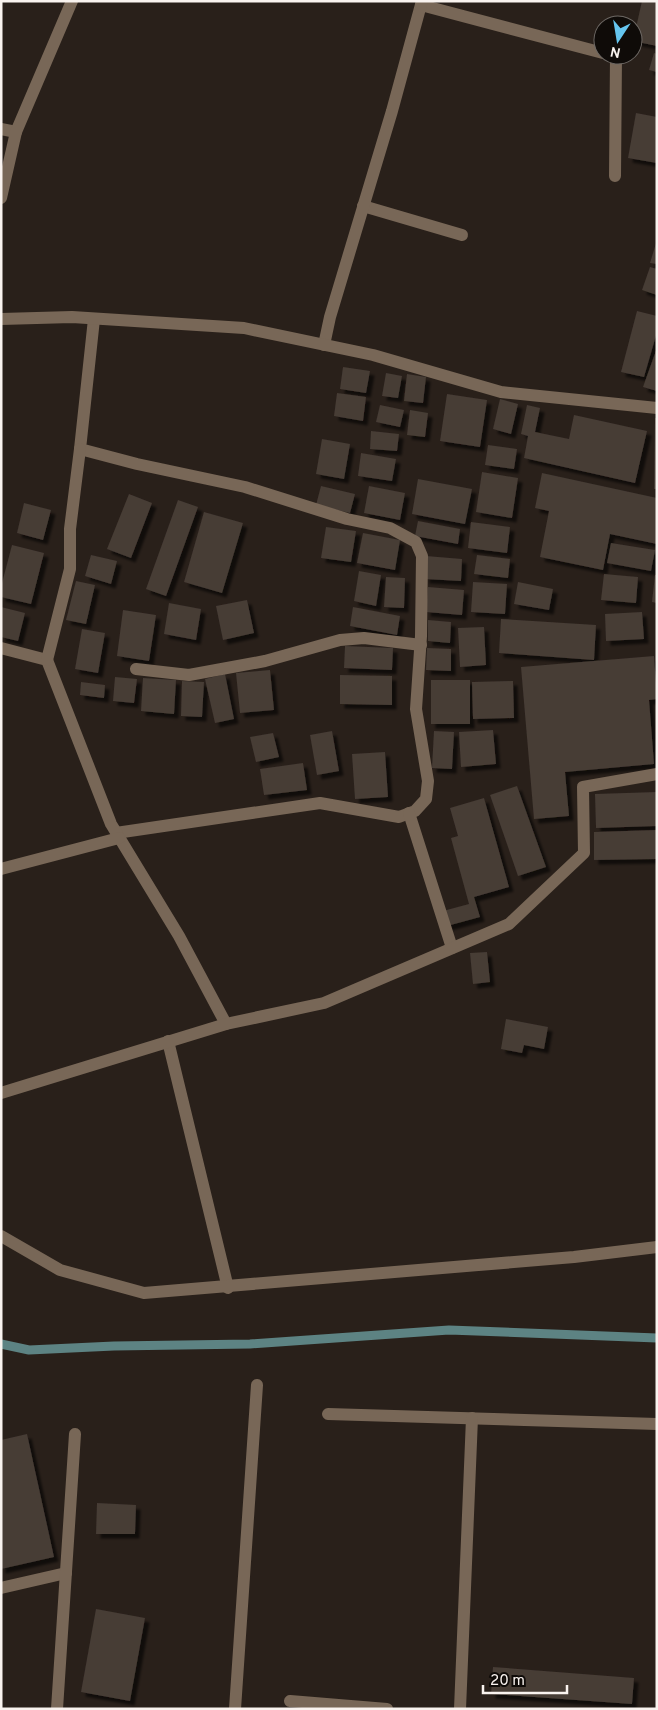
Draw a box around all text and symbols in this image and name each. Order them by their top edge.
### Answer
north arrow [593,15,643,65]
text: N [609,42,622,61]
scale bar [483,1662,567,1694]
text: 20 m [490,1672,525,1691]

